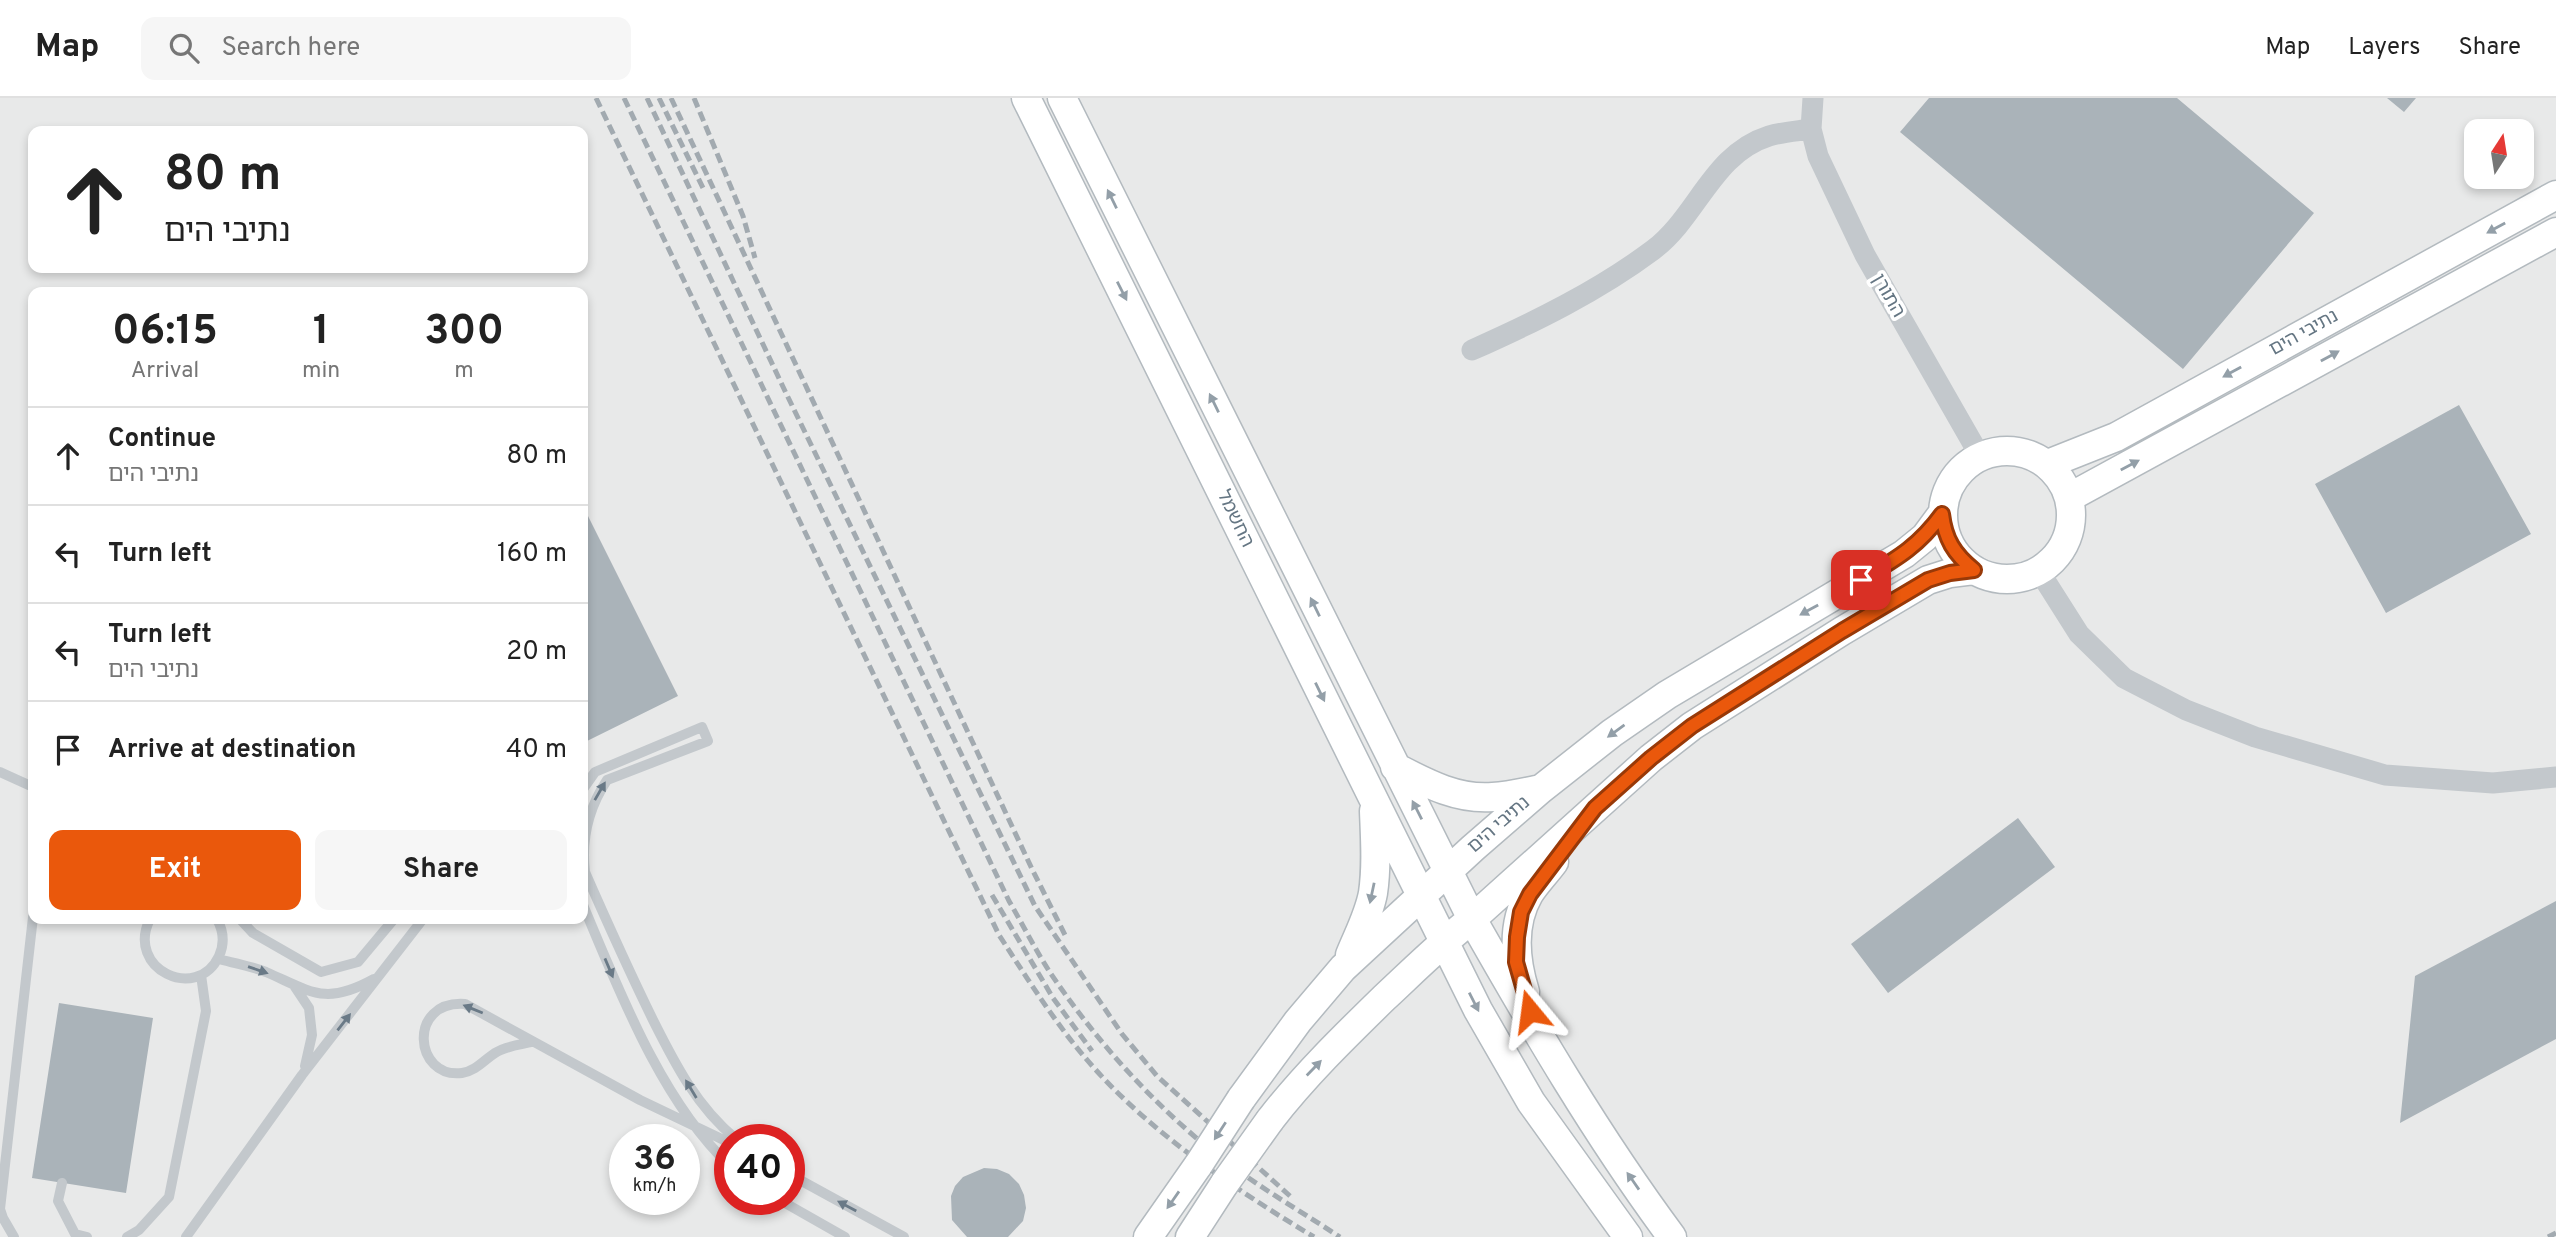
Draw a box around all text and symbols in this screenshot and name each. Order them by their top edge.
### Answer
search box [141,17,631,80]
text: Map [35,27,99,69]
icon: search [165,29,203,67]
text: Search here [221,32,360,65]
text: Map [2265,33,2310,63]
text: Layers [2348,33,2420,63]
text: Share [2458,33,2521,63]
north arrow [2464,119,2534,189]
map controls [2464,119,2534,189]
text: 80 m [164,146,281,208]
icon: ahead [49,154,140,245]
one-way arrow [1107,189,1118,209]
text: נתיבי הים [164,213,291,253]
one-way arrow [2486,222,2506,233]
street label: התורן [1866,270,1910,322]
one-way arrow [1115,281,1127,301]
street label: נתיבי הים [2265,304,2343,362]
text: 06:15 [112,306,218,359]
text: 1 [313,306,329,359]
text: 300 [424,306,504,359]
one-way arrow [2320,350,2339,362]
text: Arrival [131,357,199,386]
text: min [302,357,340,386]
text: m [454,357,474,386]
one-way arrow [2222,366,2242,378]
one-way arrow [1208,393,1219,413]
text: Continue [108,423,216,456]
icon: ahead [49,437,87,475]
text: 80 m [507,440,567,473]
one-way arrow [2120,459,2140,471]
text: נתיבי הים [108,461,199,490]
street label: החשמל [1211,486,1259,552]
icon: left [49,535,87,573]
text: Turn left [108,538,212,571]
text: 160 m [497,538,567,571]
pin [1831,550,1891,610]
icon: arrive [1842,561,1880,599]
one-way arrow [1309,597,1320,617]
one-way arrow [1800,604,1819,616]
text: Turn left [108,619,212,652]
icon: left [49,633,87,671]
text: 20 m [506,636,567,669]
text: נתיבי הים [108,657,199,686]
one-way arrow [1315,682,1326,702]
one-way arrow [1607,723,1625,737]
icon: arrive [49,731,87,769]
text: Arrive at destination [108,734,356,767]
text: 40 m [506,734,567,767]
one-way arrow [594,781,606,801]
street label: נתיבי הים [1463,791,1535,859]
one-way arrow [1411,800,1422,820]
button: Exit [49,830,301,910]
button: Share [315,830,567,910]
one-way arrow [1366,882,1377,904]
one-way arrow [604,957,615,978]
one-way arrow [247,965,268,976]
position arrow [1493,974,1567,1048]
one-way arrow [1469,992,1480,1012]
one-way arrow [462,1003,483,1014]
one-way arrow [337,1013,352,1031]
one-way arrow [1306,1060,1323,1077]
one-way arrow [685,1079,697,1098]
one-way arrow [1214,1122,1227,1141]
speed limit sign: 40 [714,1124,805,1215]
text: 36 [633,1138,676,1182]
one-way arrow [1626,1172,1640,1190]
text: km/h [633,1175,676,1198]
one-way arrow [1166,1191,1180,1209]
one-way arrow [837,1200,857,1212]

